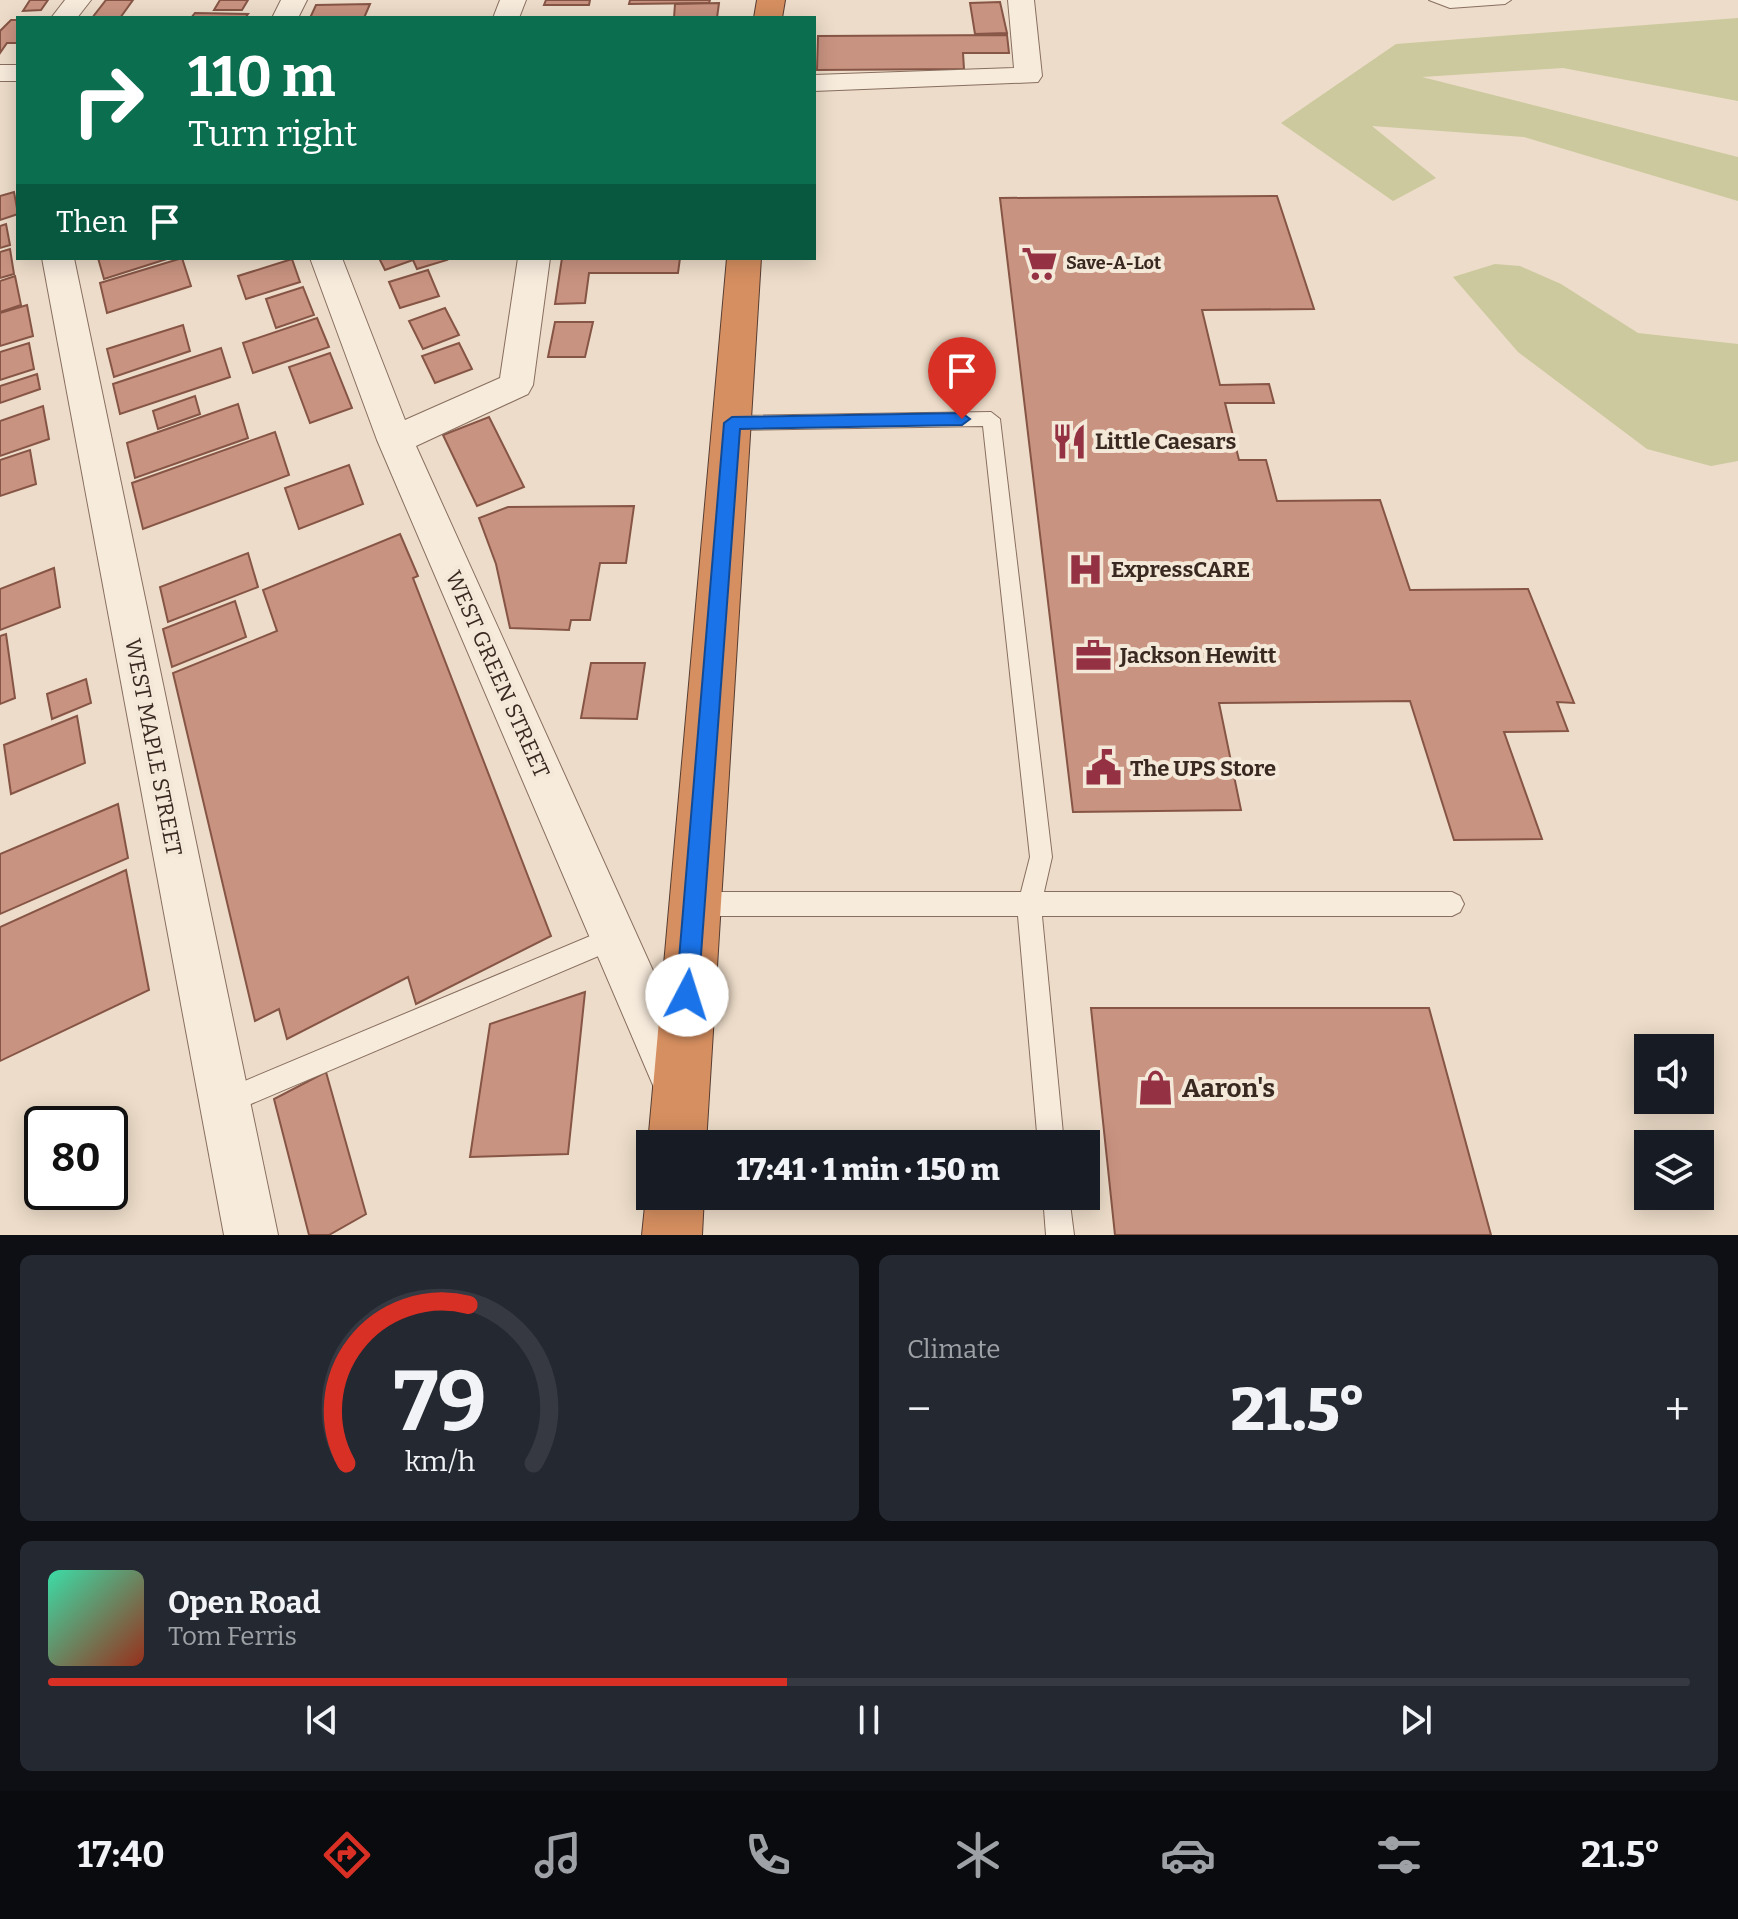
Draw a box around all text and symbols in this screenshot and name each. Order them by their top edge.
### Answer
text: 110 m [188,44,335,111]
icon: right [56,48,160,152]
text: Turn right [188,112,357,156]
icon: arrive [143,200,187,244]
text: Then [56,204,127,240]
supermarket icon: Save-A-Lot [1021,244,1059,282]
place label: Save-A-Lot [1066,252,1161,274]
pin [928,337,996,419]
icon: arrive [940,349,984,393]
restaurant icon: Little Caesars [1050,422,1088,460]
place label: Little Caesars [1095,428,1236,455]
hospital icon: ExpressCARE [1066,550,1104,588]
place label: ExpressCARE [1111,556,1250,583]
street label: WEST GREEN STREET [440,566,555,782]
street label: WEST MAPLE STREET [119,636,188,858]
office icon: Jackson Hewitt [1075,636,1113,674]
place label: Jackson Hewitt [1119,642,1277,669]
public building icon: The UPS Store [1085,749,1123,787]
place label: The UPS Store [1130,755,1276,782]
position arrow [645,953,729,1037]
map controls [1634,1034,1714,1210]
button: sound [1634,1034,1714,1114]
shop icon: Aaron's [1137,1069,1175,1107]
place label: Aaron's [1182,1073,1275,1104]
speed limit sign: 80 [24,1106,128,1210]
button: layers [1634,1130,1714,1210]
text: 17:41 · 1 min · 150 m [737,1152,999,1188]
text: Climate [907,1334,1001,1365]
text: 79 [393,1352,486,1452]
text: 21.5° [1230,1374,1366,1446]
text: − [907,1383,931,1436]
text: + [1665,1383,1690,1436]
text: km/h [404,1444,475,1479]
text: Open Road [168,1585,321,1621]
text: Tom Ferris [168,1621,297,1652]
icon: previous [300,1698,344,1742]
icon: pause [847,1698,891,1742]
icon: next [1394,1698,1438,1742]
icon: directions [319,1827,375,1883]
icon: music [530,1827,586,1883]
icon: phone [740,1827,796,1883]
icon: climate [950,1827,1006,1883]
icon: car [1160,1827,1216,1883]
icon: filters [1371,1827,1427,1883]
text: 17:40 [77,1833,165,1877]
text: 21.5° [1581,1833,1661,1877]

